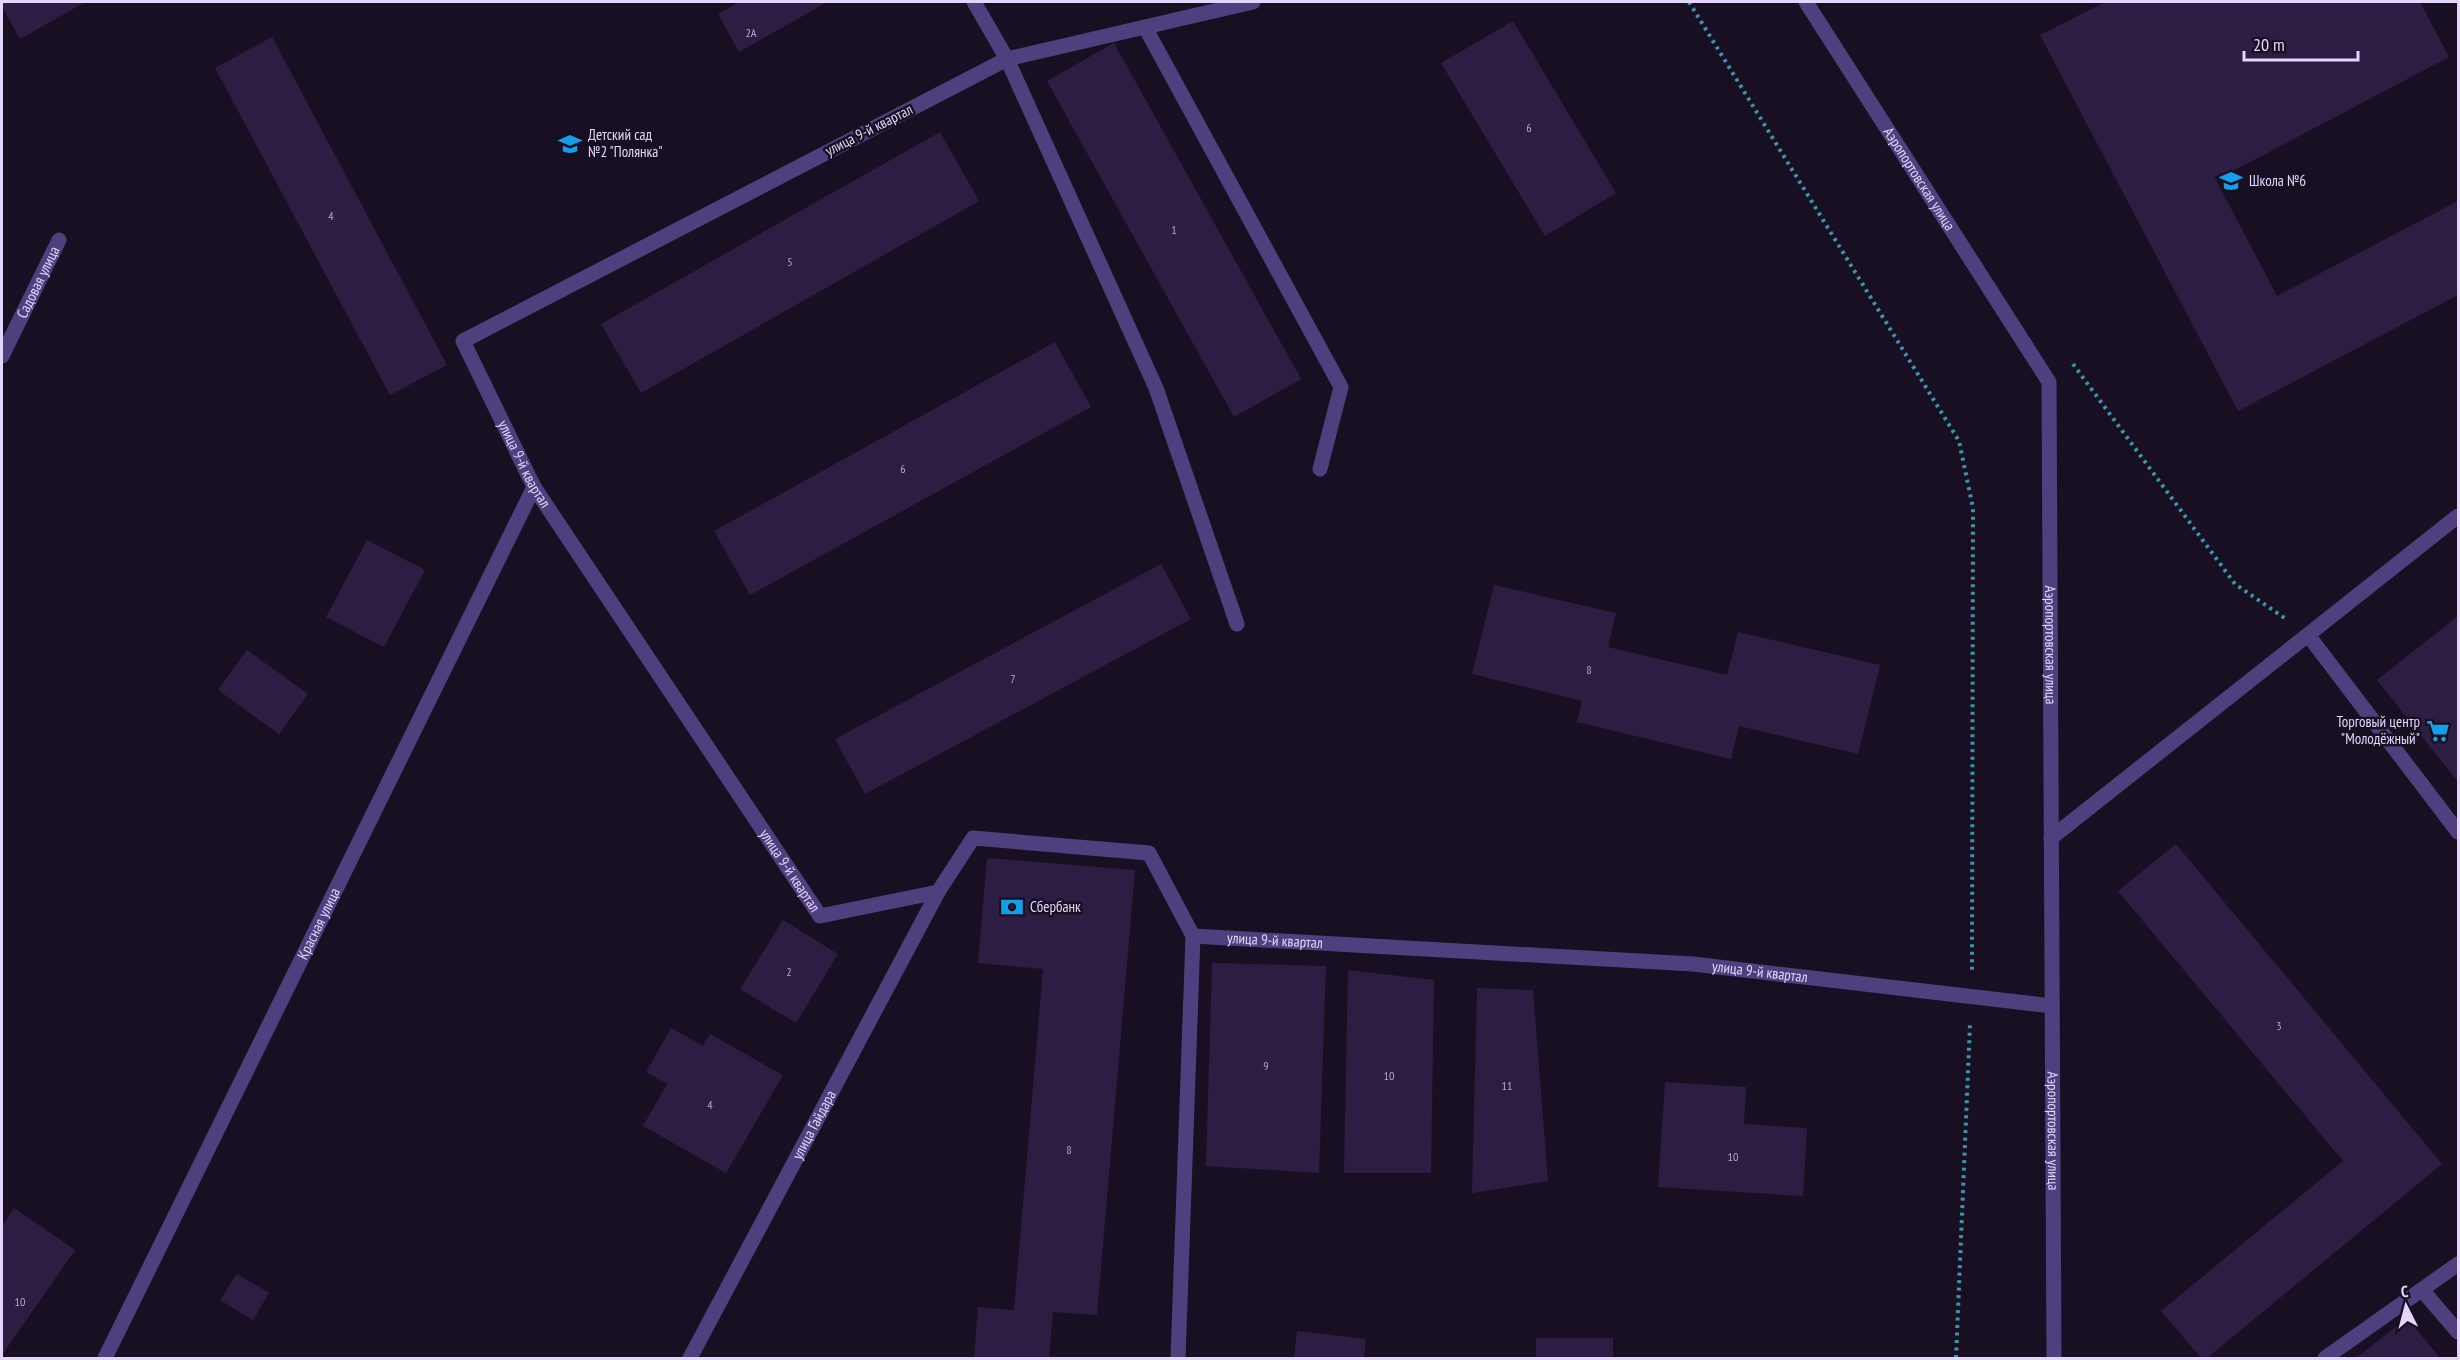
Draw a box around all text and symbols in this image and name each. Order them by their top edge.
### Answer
scale bar [2244,24,2358,62]
house number: 2А [745,25,757,40]
text: 20 m [2253,33,2285,56]
street label: улица 9-й квартал [822,99,916,160]
house number: 6 [1526,120,1532,135]
street label: Аэропортовская улица [1879,123,1960,234]
place label: Детский сад №2 "Полянка" [588,125,663,161]
school or university icon: Детский сад №2 "Полянка" [557,131,583,157]
school or university icon: Школа №6 [2218,168,2244,194]
place label: Школа №6 [2249,171,2306,190]
house number: 4 [328,208,334,223]
house number: 1 [1171,222,1177,237]
street label: Садовая улица [12,243,63,321]
house number: 5 [787,254,793,269]
street label: улица 9-й квартал [494,417,555,511]
house number: 6 [900,461,906,476]
street label: Аэропортовская улица [2041,585,2061,705]
house number: 8 [1586,662,1592,677]
house number: 7 [1010,671,1016,686]
place label: Торговый центр "Молодёжный" [2337,712,2420,748]
supermarket icon: Торговый центр "Молодёжный" [2425,718,2451,744]
street label: улица 9-й квартал [756,825,825,916]
street label: Красная улица [293,885,344,963]
bank icon: Сбербанк [999,894,1025,920]
place label: Сбербанк [1030,897,1081,916]
street label: улица 9-й квартал [1226,928,1324,952]
street label: улица 9-й квартал [1711,956,1809,986]
house number: 2 [786,964,792,979]
house number: 3 [2276,1018,2282,1033]
house number: 9 [1263,1058,1269,1073]
house number: 10 [1384,1068,1394,1083]
street label: Аэропортовская улица [2044,1071,2063,1191]
house number: 11 [1502,1078,1512,1093]
street label: улица Гайдара [787,1087,840,1163]
house number: 4 [707,1097,713,1112]
house number: 8 [1066,1142,1072,1157]
house number: 10 [1728,1149,1738,1164]
north arrow [2376,1276,2436,1336]
text: С [2400,1281,2410,1301]
house number: 10 [15,1294,25,1309]

